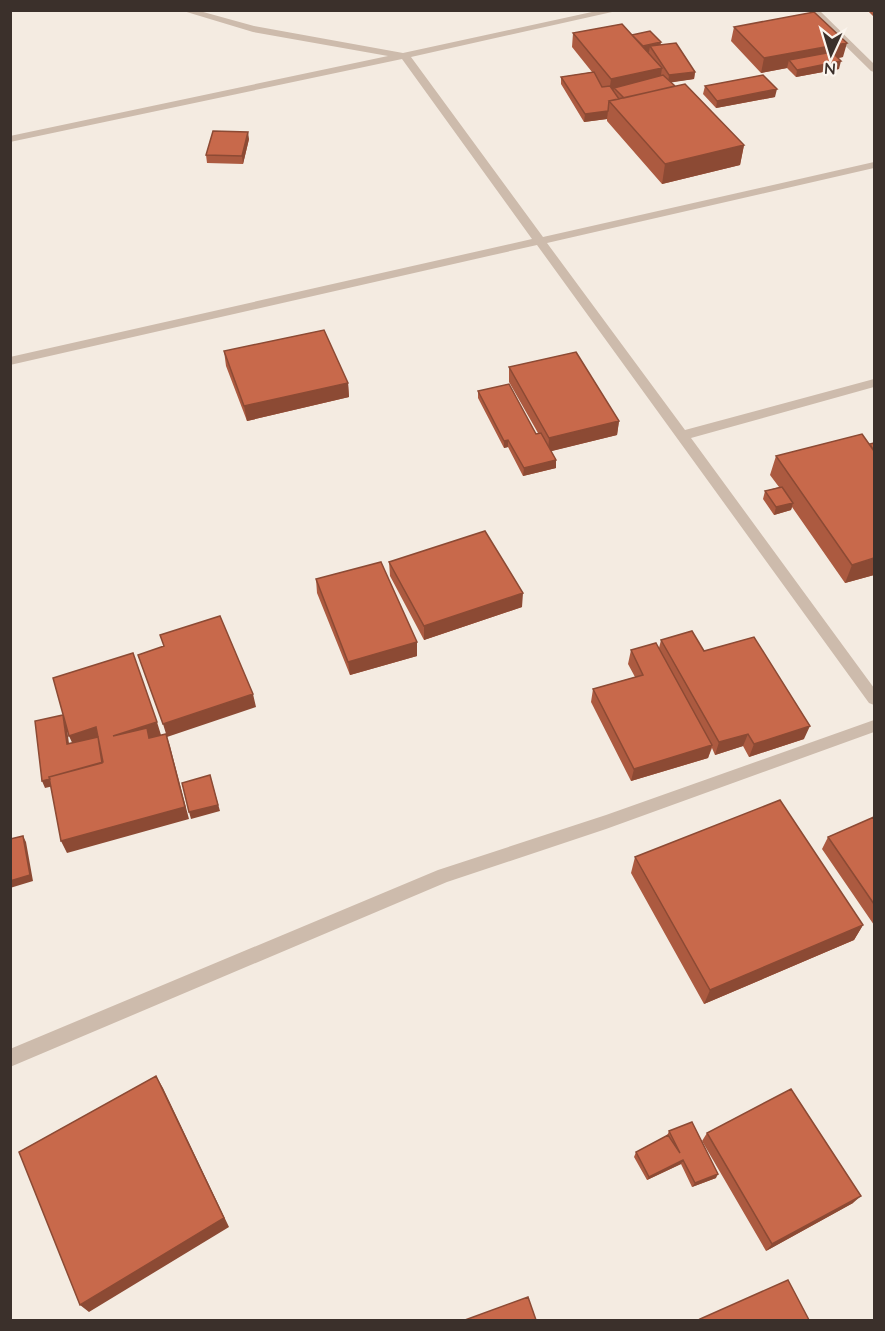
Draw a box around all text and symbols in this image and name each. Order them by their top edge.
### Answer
north arrow [801,24,861,84]
text: N [823,59,837,79]

